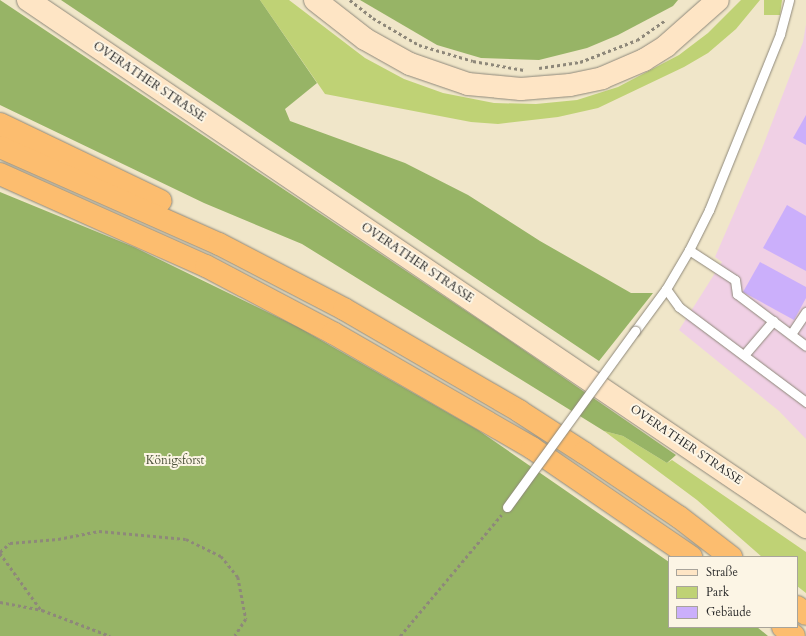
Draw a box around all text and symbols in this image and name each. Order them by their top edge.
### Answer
street label: OVERATHER STRASSE [90,39,208,125]
street label: OVERATHER STRASSE [358,220,476,306]
street label: OVERATHER STRASSE [627,402,745,488]
park label: Königsforst [146,454,204,468]
legend [668,556,798,628]
text: Straße [706,564,738,580]
text: Park [706,584,729,600]
text: Gebäude [706,604,751,620]

